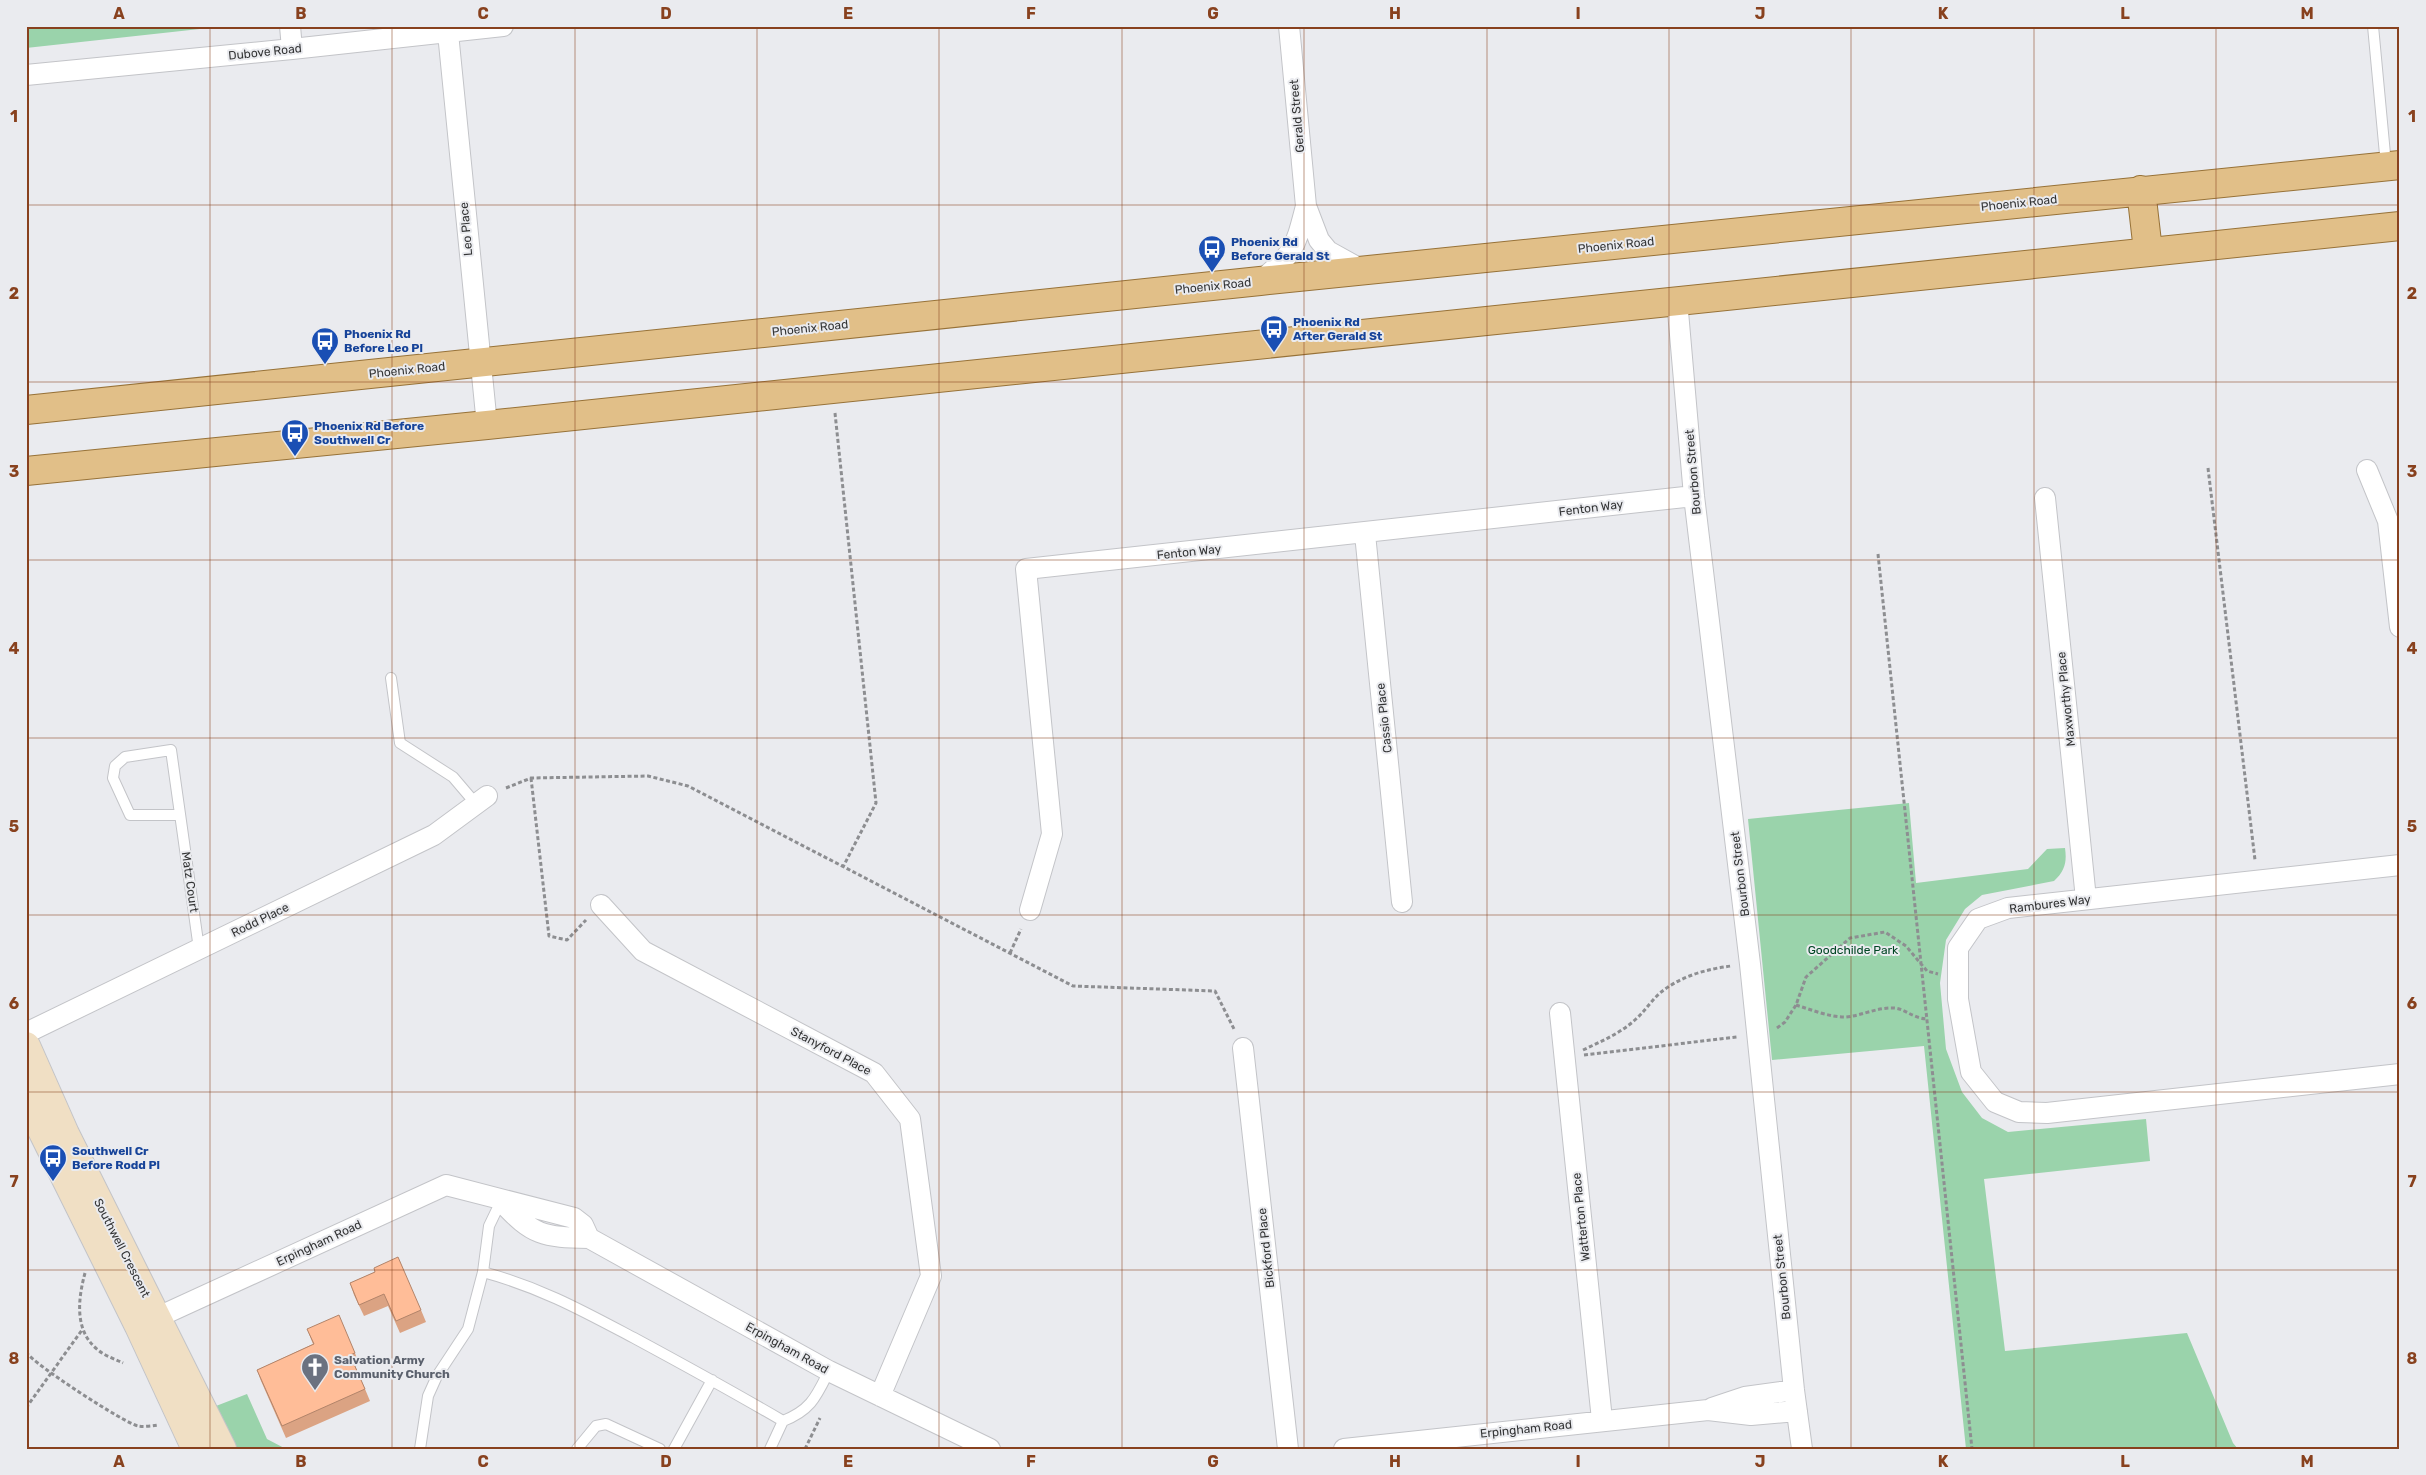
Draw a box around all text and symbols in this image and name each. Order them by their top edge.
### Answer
text: A [113,4,125,23]
text: B [295,4,307,23]
text: C [477,4,489,23]
text: D [660,4,672,23]
text: E [843,4,853,23]
text: F [1026,4,1036,23]
text: G [1207,4,1219,23]
text: H [1389,4,1401,23]
text: I [1575,4,1581,23]
text: J [1755,4,1765,23]
text: K [1938,4,1949,23]
text: L [2120,4,2130,23]
text: M [2300,4,2314,23]
street label: Dubove Road [228,41,302,63]
street label: Gerald Street [1287,78,1307,153]
text: 1 [10,107,18,126]
text: 1 [2408,107,2416,126]
street label: Phoenix Road [1980,192,2058,214]
street label: Leo Place [457,201,475,256]
bus stop icon: Phoenix Rd Before Gerald St [1197,234,1227,273]
street label: Phoenix Road [1577,234,1655,256]
place label: Phoenix Rd Before Gerald St [1231,235,1330,263]
street label: Phoenix Road [1174,275,1252,297]
text: 2 [9,284,19,303]
text: 2 [2407,284,2417,303]
bus stop icon: Phoenix Rd After Gerald St [1259,314,1289,353]
place label: Phoenix Rd After Gerald St [1293,315,1383,343]
street label: Phoenix Road [771,317,849,339]
bus stop icon: Phoenix Rd Before Leo Pl [310,326,340,365]
place label: Phoenix Rd Before Leo Pl [344,327,423,355]
street label: Phoenix Road [368,359,446,381]
bus stop icon: Phoenix Rd Before Southwell Cr [280,418,310,457]
place label: Phoenix Rd Before Southwell Cr [314,419,424,447]
street label: Bourbon Street [1682,428,1704,515]
text: 3 [9,462,19,481]
text: 3 [2407,462,2417,481]
street label: Fenton Way [1558,497,1624,519]
street label: Fenton Way [1156,542,1222,562]
text: 4 [9,639,20,658]
text: 4 [2407,639,2418,658]
street label: Maxworthy Place [2054,651,2078,747]
street label: Cassio Place [1373,682,1395,754]
text: 5 [9,817,19,836]
text: 5 [2407,817,2417,836]
street label: Bourbon Street [1728,830,1752,917]
street label: Matz Court [179,851,201,914]
street label: Rambures Way [2008,892,2092,916]
street label: Rodd Place [229,900,291,940]
park label: Goodchilde Park [1808,943,1899,957]
text: 6 [9,994,19,1013]
text: 6 [2407,994,2417,1013]
street label: Stanyford Place [788,1024,874,1078]
bus stop icon: Southwell Cr Before Rodd Pl [38,1143,68,1182]
place label: Southwell Cr Before Rodd Pl [72,1144,160,1172]
text: 7 [9,1172,19,1191]
street label: Watterton Place [1569,1172,1593,1262]
text: 7 [2407,1172,2417,1191]
street label: Southwell Crescent [91,1196,153,1300]
street label: Bickford Place [1255,1207,1277,1289]
street label: Erpingham Road [274,1217,364,1269]
street label: Bourbon Street [1771,1233,1793,1320]
street label: Erpingham Road [743,1320,831,1376]
text: 8 [9,1349,20,1368]
text: 8 [2407,1349,2418,1368]
church icon: Salvation Army Community Church [300,1352,330,1391]
place label: Salvation Army Community Church [334,1353,450,1381]
street label: Erpingham Road [1479,1417,1573,1441]
text: A [113,1452,125,1471]
text: B [295,1452,307,1471]
text: C [477,1452,489,1471]
text: D [660,1452,672,1471]
text: E [843,1452,853,1471]
text: F [1026,1452,1036,1471]
text: G [1207,1452,1219,1471]
text: H [1389,1452,1401,1471]
text: I [1575,1452,1581,1471]
text: J [1755,1452,1765,1471]
text: K [1938,1452,1949,1471]
text: L [2120,1452,2130,1471]
text: M [2300,1452,2314,1471]

